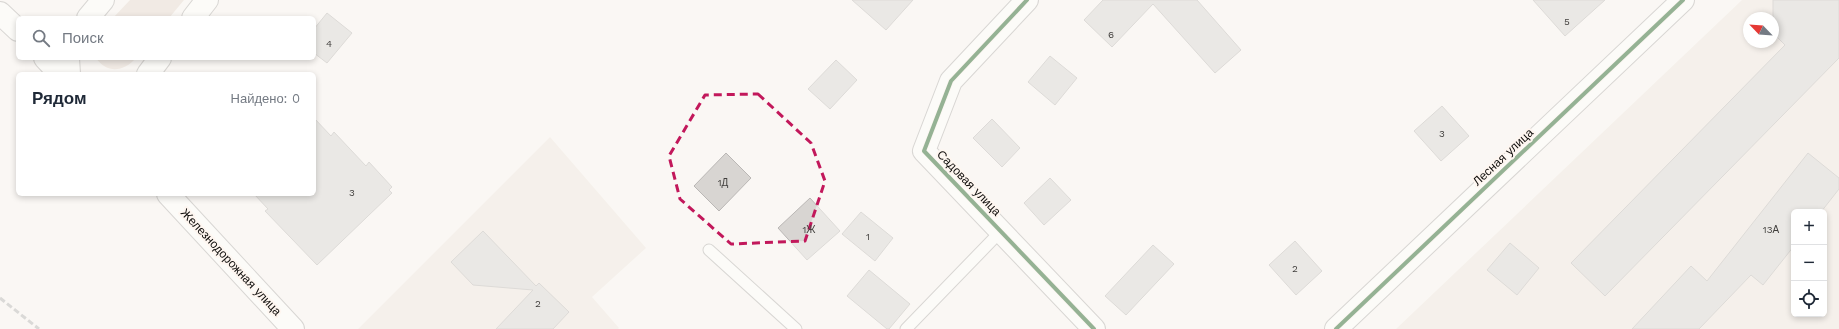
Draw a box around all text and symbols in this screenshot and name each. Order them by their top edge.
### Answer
north arrow [1743,12,1779,48]
search box [16,16,316,60]
house number: 5 [1564,16,1570,27]
icon: search [30,27,52,49]
text: Поиск [62,29,104,47]
house number: 6 [1108,29,1114,40]
house number: 4 [326,38,332,49]
text: Рядом [32,88,87,108]
text: Найдено: 0 [231,91,300,106]
street label: Лесная улица [1470,125,1536,189]
house number: 3 [1439,128,1445,139]
street label: Садовая улица [934,147,1004,219]
house number: 1Д [718,177,729,188]
house number: 3 [349,187,355,198]
street label: Железнодорожная улица [178,206,284,319]
map controls [1791,209,1827,317]
button: + [1791,209,1827,245]
house number: 1Ж [802,224,816,235]
house number: 13А [1763,224,1780,235]
house number: 1 [866,231,870,242]
button: − [1791,245,1827,281]
house number: 2 [1292,263,1298,274]
button: locate [1791,281,1827,317]
house number: 2 [535,298,541,309]

